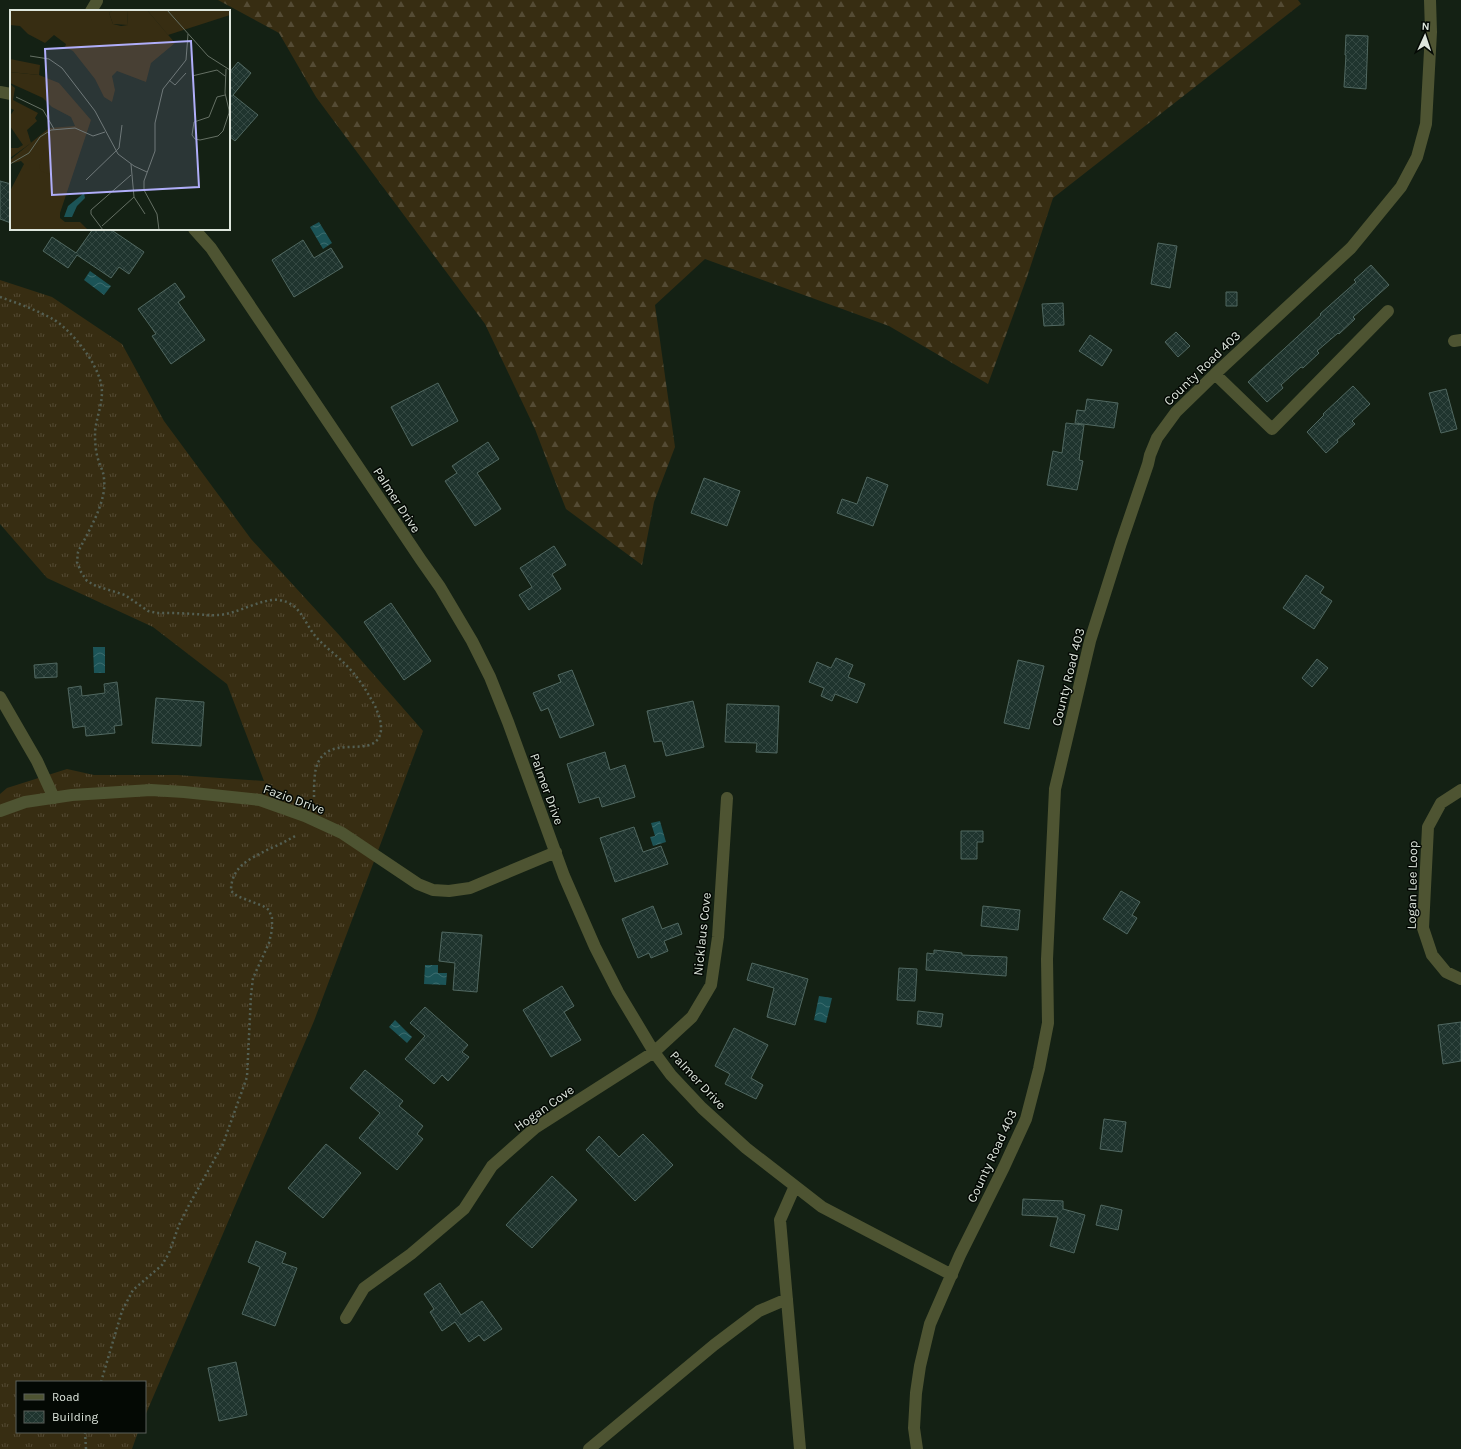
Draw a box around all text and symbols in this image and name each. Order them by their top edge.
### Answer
inset map [10,10,230,230]
north arrow [1405,16,1445,56]
text: N [1421,20,1430,33]
street label: County Road 403 [1161,328,1243,408]
street label: Palmer Drive [370,464,424,536]
street label: County Road 403 [1049,626,1087,728]
street label: Palmer Drive [527,751,567,827]
street label: Fazio Drive [261,781,327,817]
street label: Logan Lee Loop [1404,840,1420,930]
street label: Nicklaus Cove [690,891,714,976]
street label: Palmer Drive [667,1047,729,1113]
street label: Hogan Cove [511,1082,577,1134]
street label: County Road 403 [964,1107,1020,1205]
legend [16,1381,146,1433]
text: Road [52,1390,80,1404]
text: Building [52,1410,99,1424]

